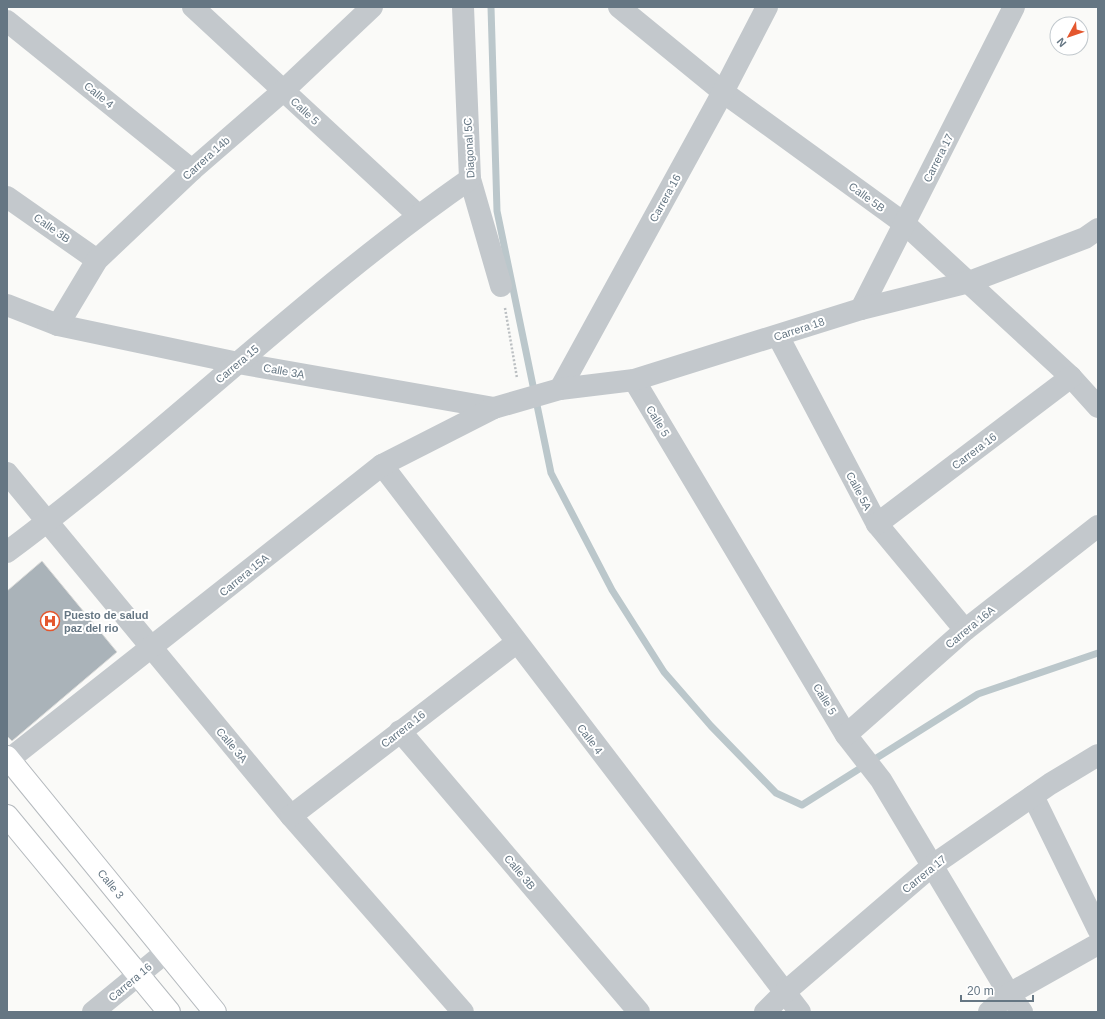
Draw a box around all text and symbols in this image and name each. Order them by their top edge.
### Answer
north arrow [1049,16,1089,56]
text: N [1054,35,1068,49]
street label: Calle 4 [82,80,116,110]
street label: Calle 5 [288,95,322,127]
street label: Diagonal 5C [461,117,477,179]
street label: Carrera 17 [921,132,955,184]
street label: Carrera 14b [180,134,232,182]
street label: Carrera 16 [647,172,683,224]
street label: Calle 5B [847,180,887,214]
street label: Calle 3B [32,211,72,245]
street label: Carrera 18 [772,315,826,343]
street label: Carrera 15 [213,343,261,385]
street label: Calle 3A [262,361,306,381]
street label: Calle 5 [644,403,672,439]
street label: Carrera 16 [949,430,999,472]
street label: Calle 5A [844,470,874,513]
street label: Carrera 15A [217,551,272,599]
street label: Carrera 16A [943,603,998,651]
place label: Puesto de salud paz del rio [64,609,148,634]
hospital icon: Puesto de salud paz del rio [39,610,61,632]
street label: Calle 5 [811,681,839,717]
street label: Carrera 16 [379,708,427,750]
street label: Calle 4 [575,722,605,756]
street label: Calle 3A [214,725,250,765]
street label: Calle 3B [502,852,538,892]
street label: Carrera 17 [900,853,948,895]
street label: Calle 3 [96,867,126,901]
street label: Carrera 16 [106,961,154,1003]
scale bar [961,977,1033,1003]
text: 20 m [967,984,994,998]

